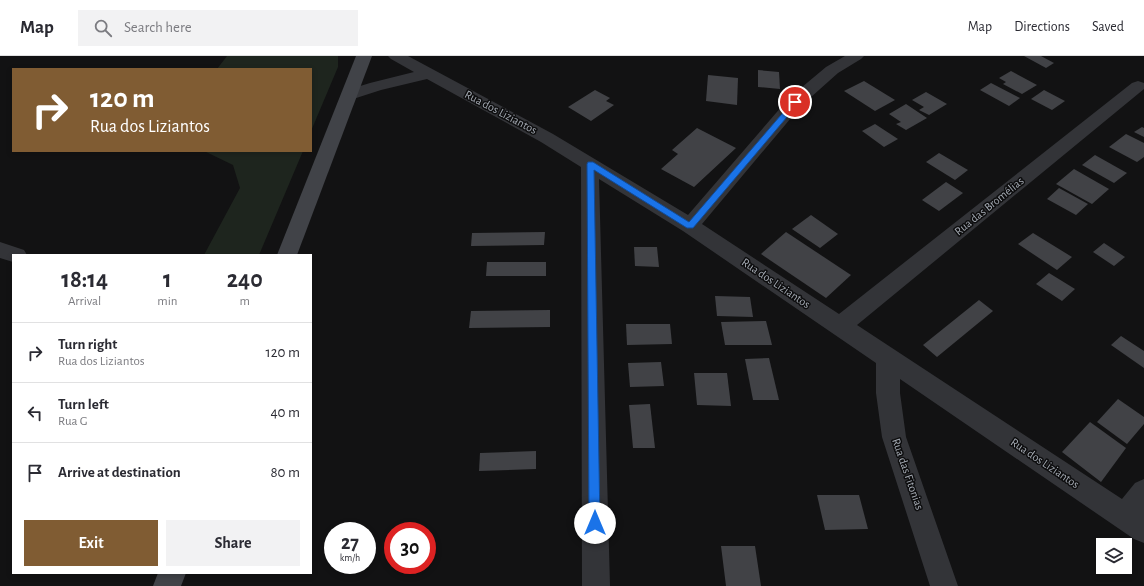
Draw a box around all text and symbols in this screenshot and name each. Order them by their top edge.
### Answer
search box [78,10,358,46]
icon: search [92,17,114,39]
text: Map [20,18,54,37]
text: Search here [124,20,192,35]
text: Map [968,20,992,34]
text: Directions [1014,20,1070,34]
text: Saved [1092,20,1124,34]
icon: right [24,84,76,136]
text: 120 m [90,85,155,113]
pin [778,85,812,119]
street label: Rua dos Liziantos [463,88,539,136]
icon: arrive [784,91,806,113]
text: Rua dos Liziantos [90,118,210,136]
street label: Rua das Bromélias [952,175,1026,237]
street label: Rua dos Liziantos [740,256,812,310]
text: 18:14 [61,268,108,292]
text: 1 [163,268,172,292]
text: 240 [227,268,263,292]
text: Arrival [68,295,101,308]
text: min [157,295,178,308]
text: m [240,295,250,308]
text: Turn right [58,337,117,352]
icon: right [24,342,46,364]
text: 120 m [266,345,300,360]
text: Rua dos Liziantos [58,355,145,368]
text: Turn left [58,397,109,412]
icon: left [24,402,46,424]
text: 40 m [270,405,300,420]
text: Rua G [58,415,88,428]
street label: Rua dos Liziantos [1009,436,1081,490]
street label: Rua das Fitonias [890,437,926,511]
icon: arrive [24,462,46,484]
text: Arrive at destination [58,465,181,480]
text: 80 m [270,465,300,480]
position arrow [574,502,616,544]
button: Exit [24,520,158,566]
button: Share [166,520,300,566]
speed limit sign: 30 [384,522,436,574]
text: 27 [341,533,359,553]
map controls [1096,538,1132,574]
button: layers [1096,538,1132,574]
text: km/h [340,553,360,563]

